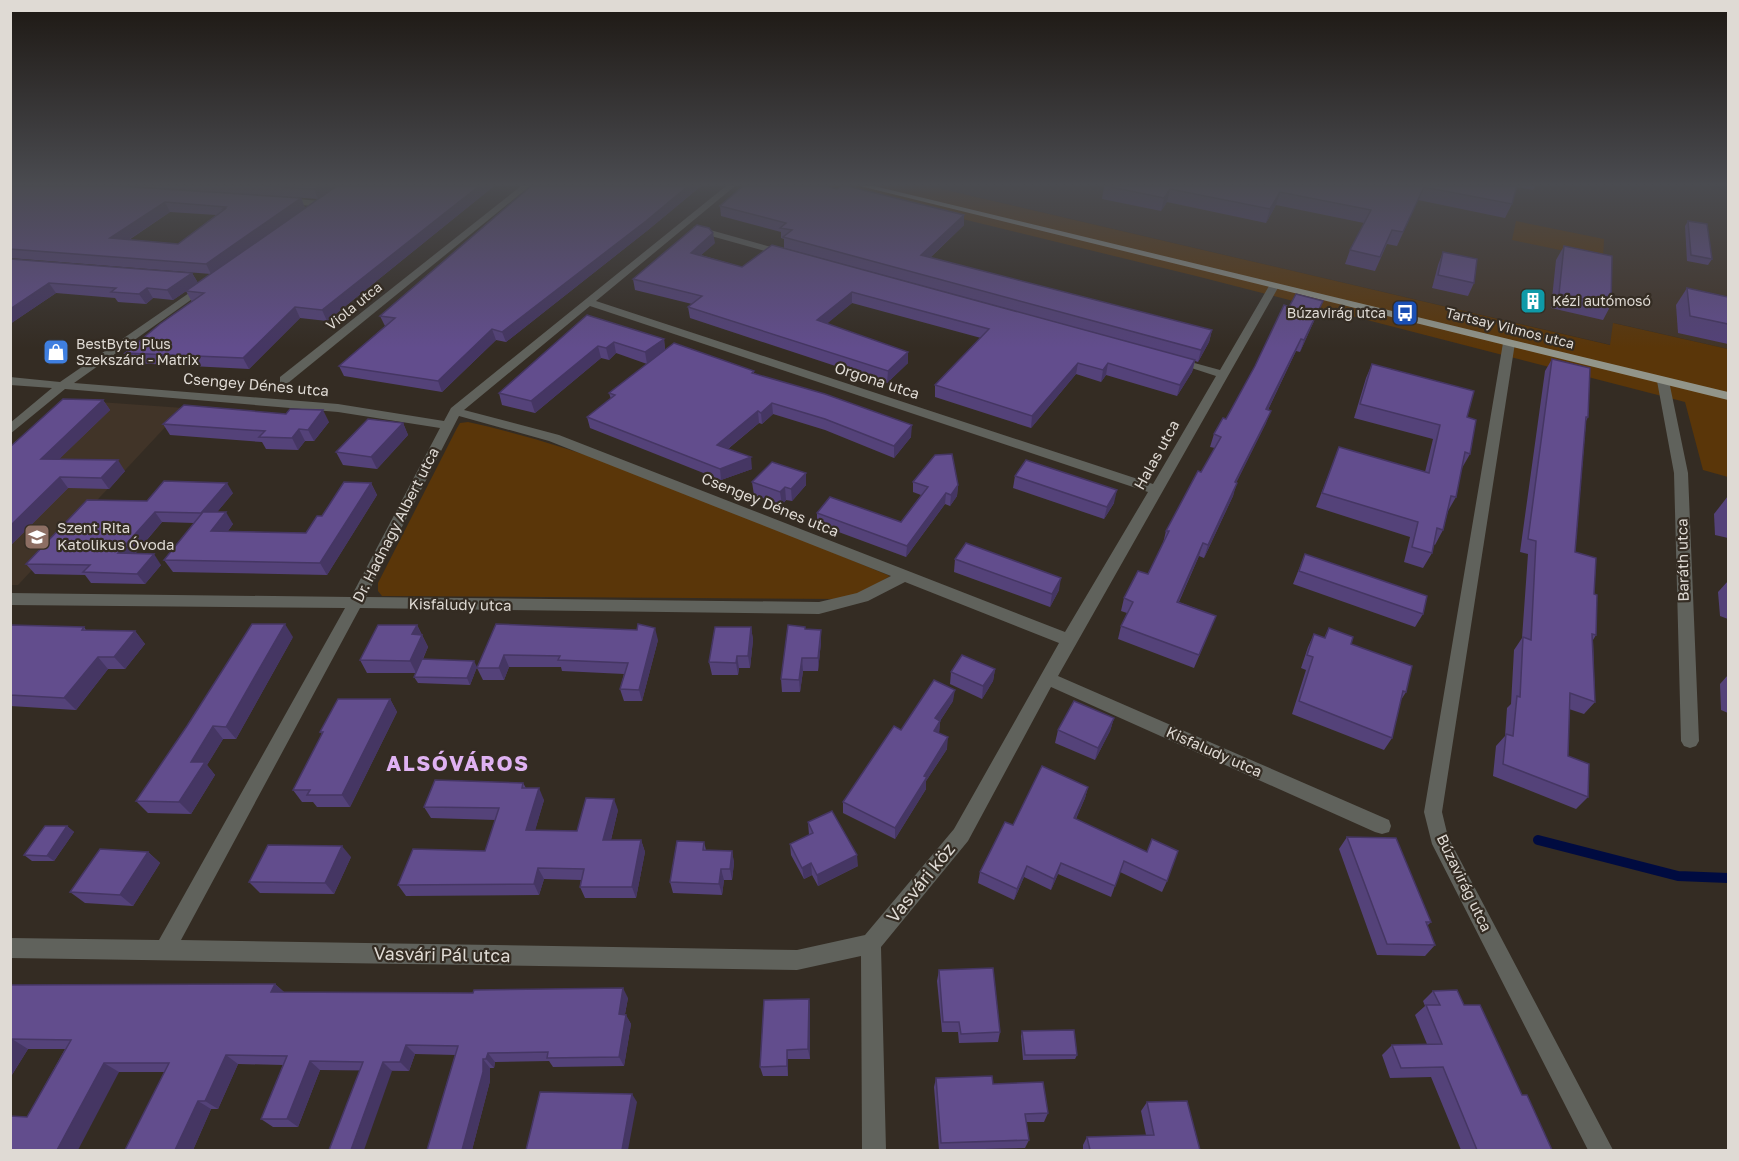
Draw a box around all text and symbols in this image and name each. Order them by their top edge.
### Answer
street label: Viola utca [322,278,385,333]
building icon: Kézi autómosó [1518,286,1548,316]
place label: Kézi autómosó [1552,292,1651,309]
bus stop icon: Búzavirág utca [1390,298,1420,328]
street label: Tartsay Vilmos utca [1444,303,1576,352]
place label: Búzavirág utca [1287,304,1386,321]
place label: BestByte Plus Szekszárd - Matrix [76,335,199,368]
shop icon: BestByte Plus Szekszárd - Matrix [41,337,71,367]
street label: Orgona utca [833,358,922,402]
street label: Csengey Dénes utca [182,369,330,399]
street label: Halas utca [1130,417,1183,492]
street label: Dr. Hadnagy Albert utca [348,444,442,605]
street label: Csengey Dénes utca [699,468,842,540]
place label: Szent Rita Katolikus Óvoda [57,518,175,553]
street label: Baráth utca [1672,518,1692,602]
school or university icon: Szent Rita Katolikus Óvoda [22,522,52,552]
street label: Kisfaludy utca [408,594,512,614]
street label: Kisfaludy utca [1164,722,1265,780]
district label: ALSÓVÁROS [386,750,530,776]
street label: Búzavirág utca [1434,831,1496,934]
street label: Vasvári köz [881,838,959,927]
street label: Vasvári Pál utca [373,942,511,966]

